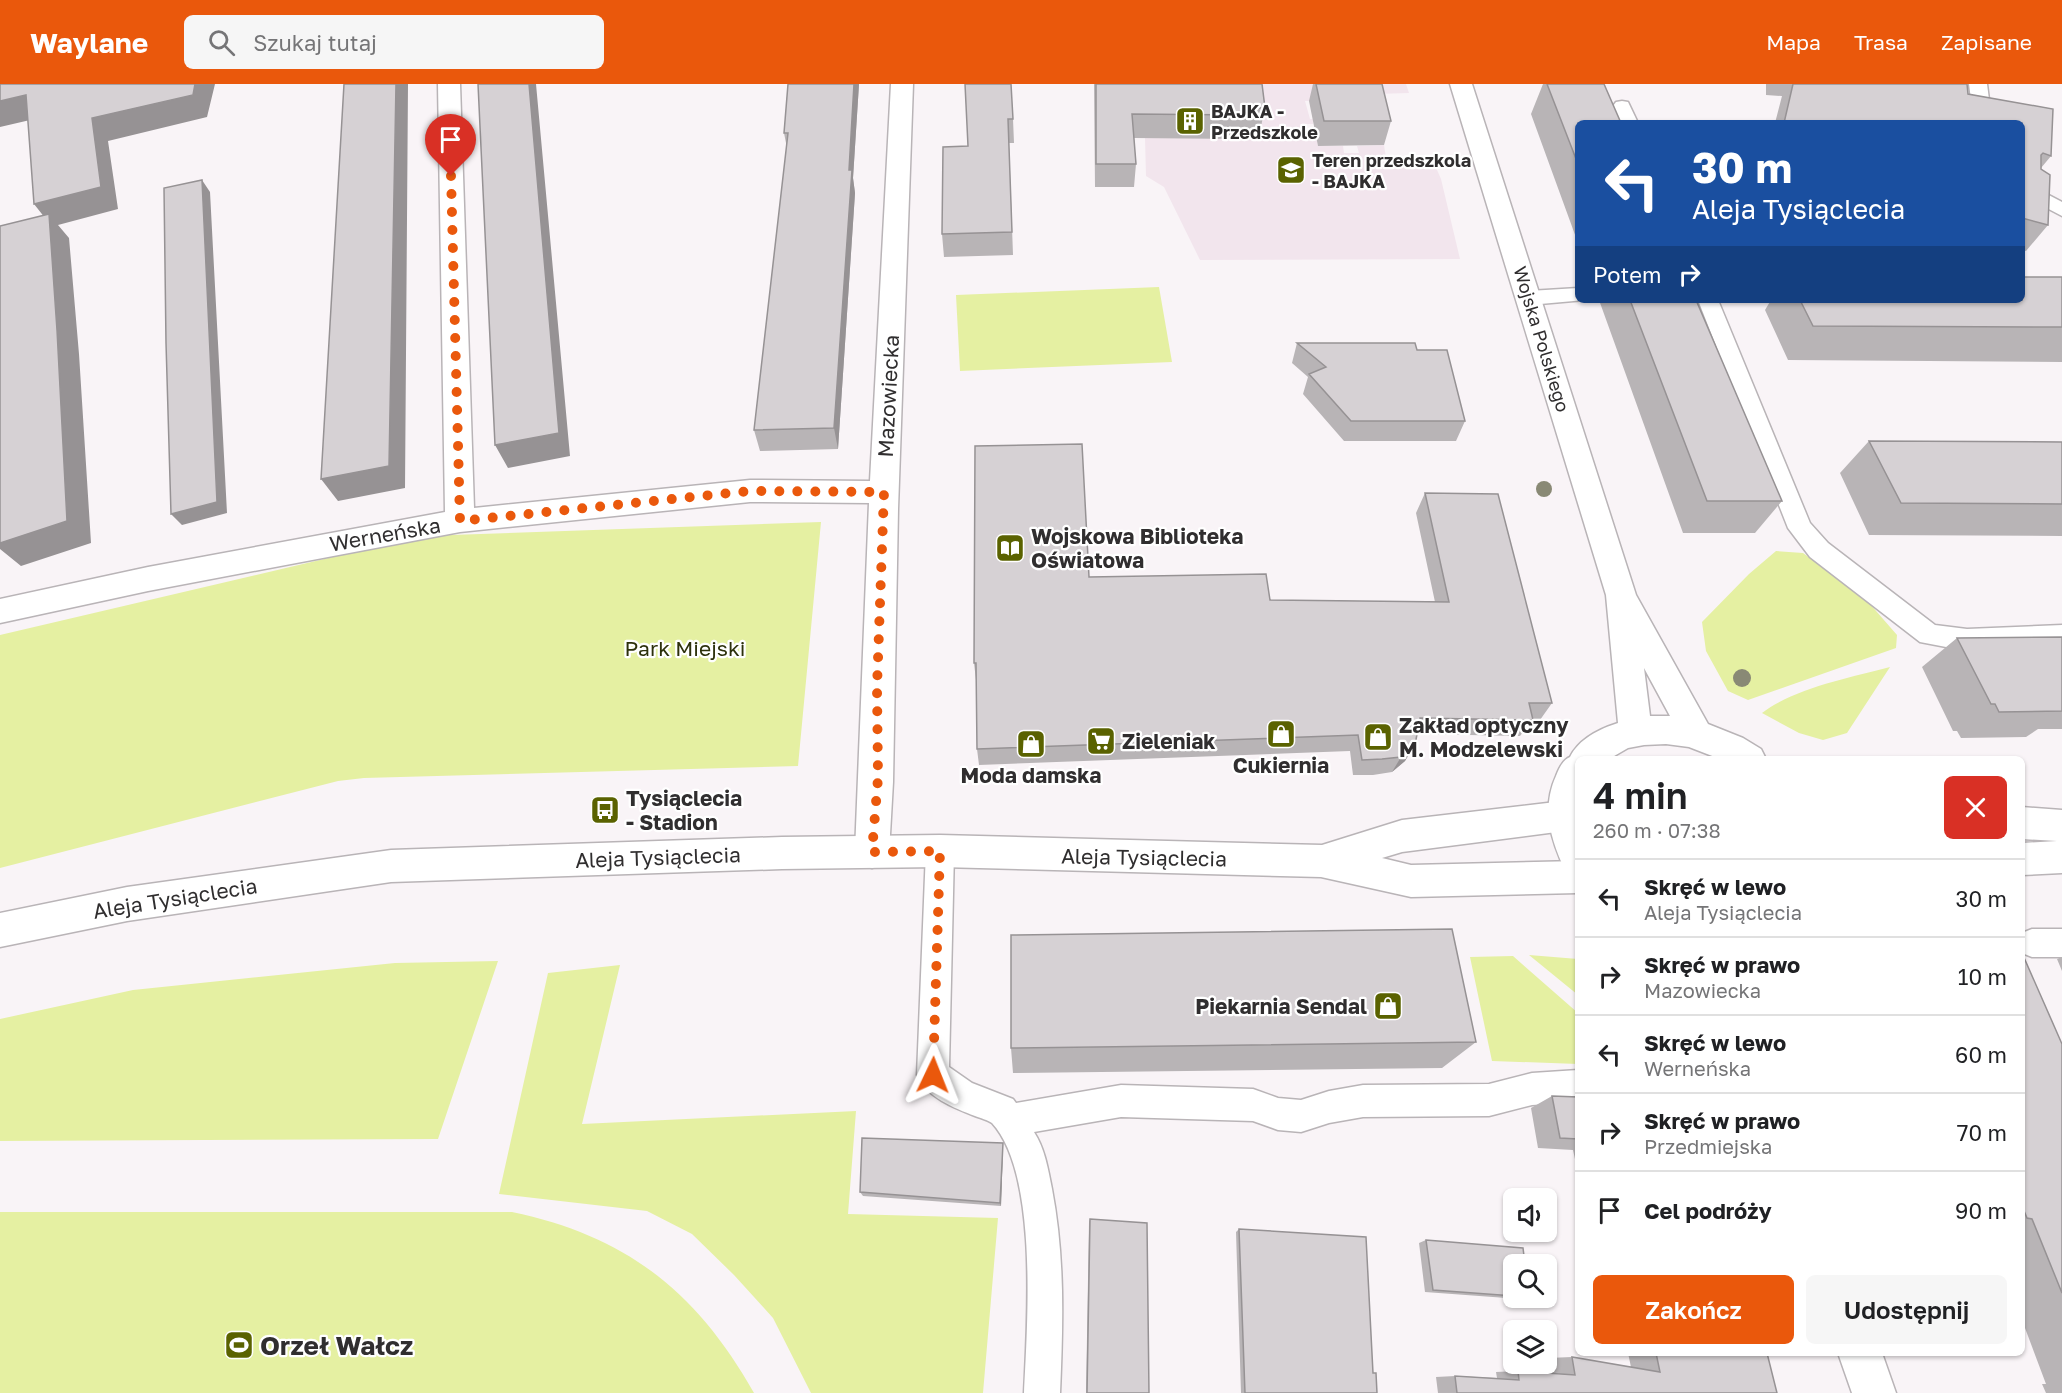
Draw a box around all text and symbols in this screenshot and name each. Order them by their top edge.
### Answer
search box [184,15,604,69]
text: Waylane [30,26,148,59]
icon: search [205,26,238,59]
text: Szukaj tutaj [253,29,377,56]
text: Mapa [1766,29,1821,55]
text: Trasa [1854,29,1908,55]
text: Zapisane [1941,29,2032,55]
place label: BAJKA - Przedszkole [1211,100,1318,143]
building icon: BAJKA - Przedszkole [1174,105,1206,137]
pin [425,114,476,176]
icon: arrive [434,123,467,156]
text: 30 m [1692,142,1792,192]
icon: left [1593,144,1671,222]
place label: Teren przedszkola - BAJKA [1312,149,1471,192]
school or university icon: Teren przedszkola - BAJKA [1275,154,1307,186]
text: Aleja Tysiąclecia [1692,193,1905,225]
icon: right [1673,258,1706,291]
text: Potem [1593,261,1661,288]
street label: Wojska Polskiego [1509,263,1575,415]
street label: Mazowiecka [872,334,904,458]
street label: Werneńska [327,511,443,557]
place label: Wojskowa Biblioteka Oświatowa [1031,523,1243,573]
library icon: Wojskowa Biblioteka Oświatowa [994,532,1026,564]
park label: Park Miejski [625,635,745,661]
place label: Zakład optyczny M. Modzelewski [1399,712,1569,762]
shop icon: Cukiernia [1265,718,1297,750]
shop icon: Zakład optyczny M. Modzelewski [1362,721,1394,753]
supermarket icon: Zieleniak [1085,725,1117,757]
shop icon: Moda damska [1015,728,1047,760]
place label: Zieleniak [1122,728,1216,754]
place label: Cukiernia [1233,752,1329,778]
place label: Moda damska [960,762,1102,788]
text: 4 min [1593,774,1688,817]
button: close [1944,776,2007,839]
place label: Tysiąclecia - Stadion [626,785,742,835]
bus stop icon: Tysiąclecia - Stadion [589,794,621,826]
text: 260 m · 07:38 [1593,818,1721,842]
street label: Aleja Tysiąclecia [575,841,741,873]
street label: Aleja Tysiąclecia [1061,843,1227,871]
street label: Aleja Tysiąclecia [91,872,259,924]
text: Skręć w lewo [1644,873,1786,900]
icon: left [1593,882,1626,915]
text: 30 m [1956,885,2007,912]
text: Aleja Tysiąclecia [1644,900,1802,924]
text: Skręć w prawo [1644,951,1800,978]
icon: right [1593,960,1626,993]
text: 10 m [1958,963,2007,990]
text: Mazowiecka [1644,978,1761,1002]
shop icon: Piekarnia Sendal [1372,990,1404,1022]
place label: Piekarnia Sendal [1195,993,1367,1019]
text: Skręć w lewo [1644,1029,1786,1056]
icon: left [1593,1038,1626,1071]
text: 60 m [1955,1041,2007,1068]
position arrow [901,1043,965,1107]
text: Werneńska [1644,1056,1751,1080]
text: Skręć w prawo [1644,1107,1800,1134]
icon: right [1593,1116,1626,1149]
text: 70 m [1957,1119,2007,1146]
text: Przedmiejska [1644,1134,1772,1158]
map controls [1503,1188,1557,1374]
button: sound [1503,1188,1557,1242]
icon: arrive [1593,1194,1626,1227]
text: Cel podróży [1644,1197,1772,1224]
text: 90 m [1955,1197,2007,1224]
button: search [1503,1254,1557,1308]
button: Zakończ [1593,1275,1794,1344]
button: Udostępnij [1806,1275,2007,1344]
button: layers [1503,1320,1557,1374]
sports icon: Orzeł Wałcz [223,1329,255,1361]
place label: Orzeł Wałcz [260,1330,413,1361]

